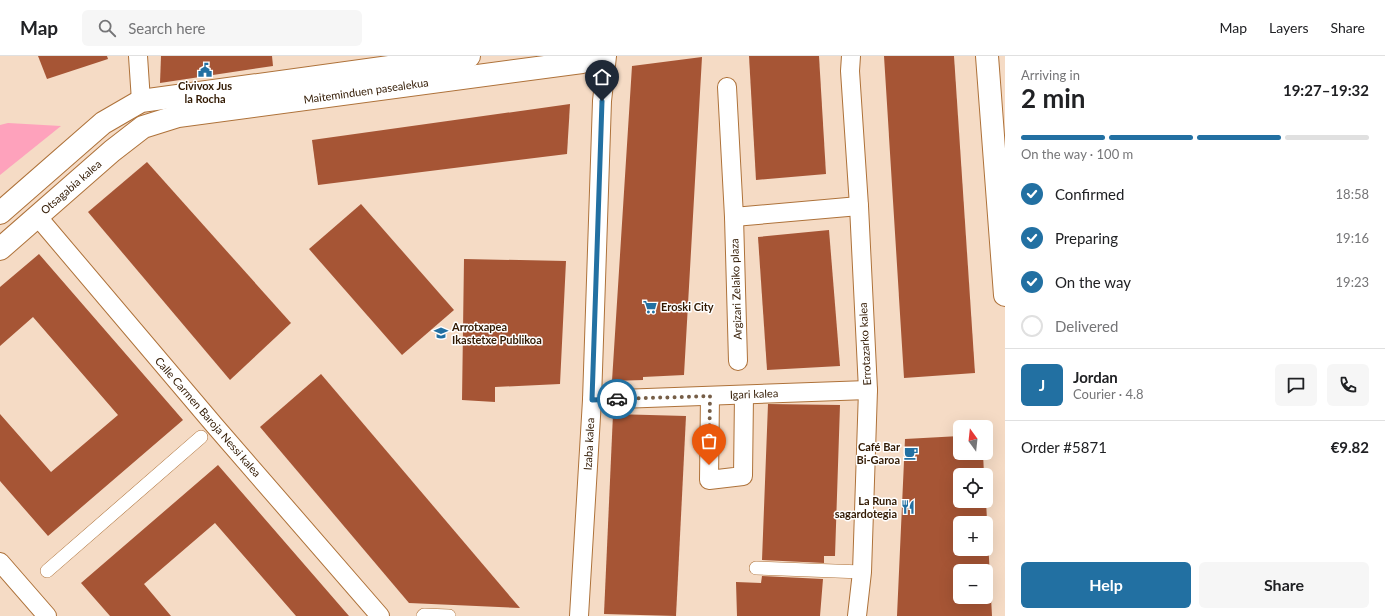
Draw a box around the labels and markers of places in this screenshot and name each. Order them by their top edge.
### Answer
pin [585,60,619,101]
public building icon: Civivox Jus la Rocha [197,62,213,78]
place label: Civivox Jus la Rocha [178,79,232,105]
supermarket icon: Eroski City [642,299,658,315]
place label: Eroski City [661,300,714,313]
place label: Arrotxapea Ikastetxe Publikoa [451,320,542,346]
school or university icon: Arrotxapea Ikastetxe Publikoa [433,325,449,341]
pin [692,424,726,465]
place label: Café Bar Bi-Garoa [857,440,901,466]
cafe icon: Café Bar Bi-Garoa [903,445,919,461]
place label: La Runa sagardotegia [835,494,897,520]
restaurant icon: La Runa sagardotegia [900,499,916,515]

